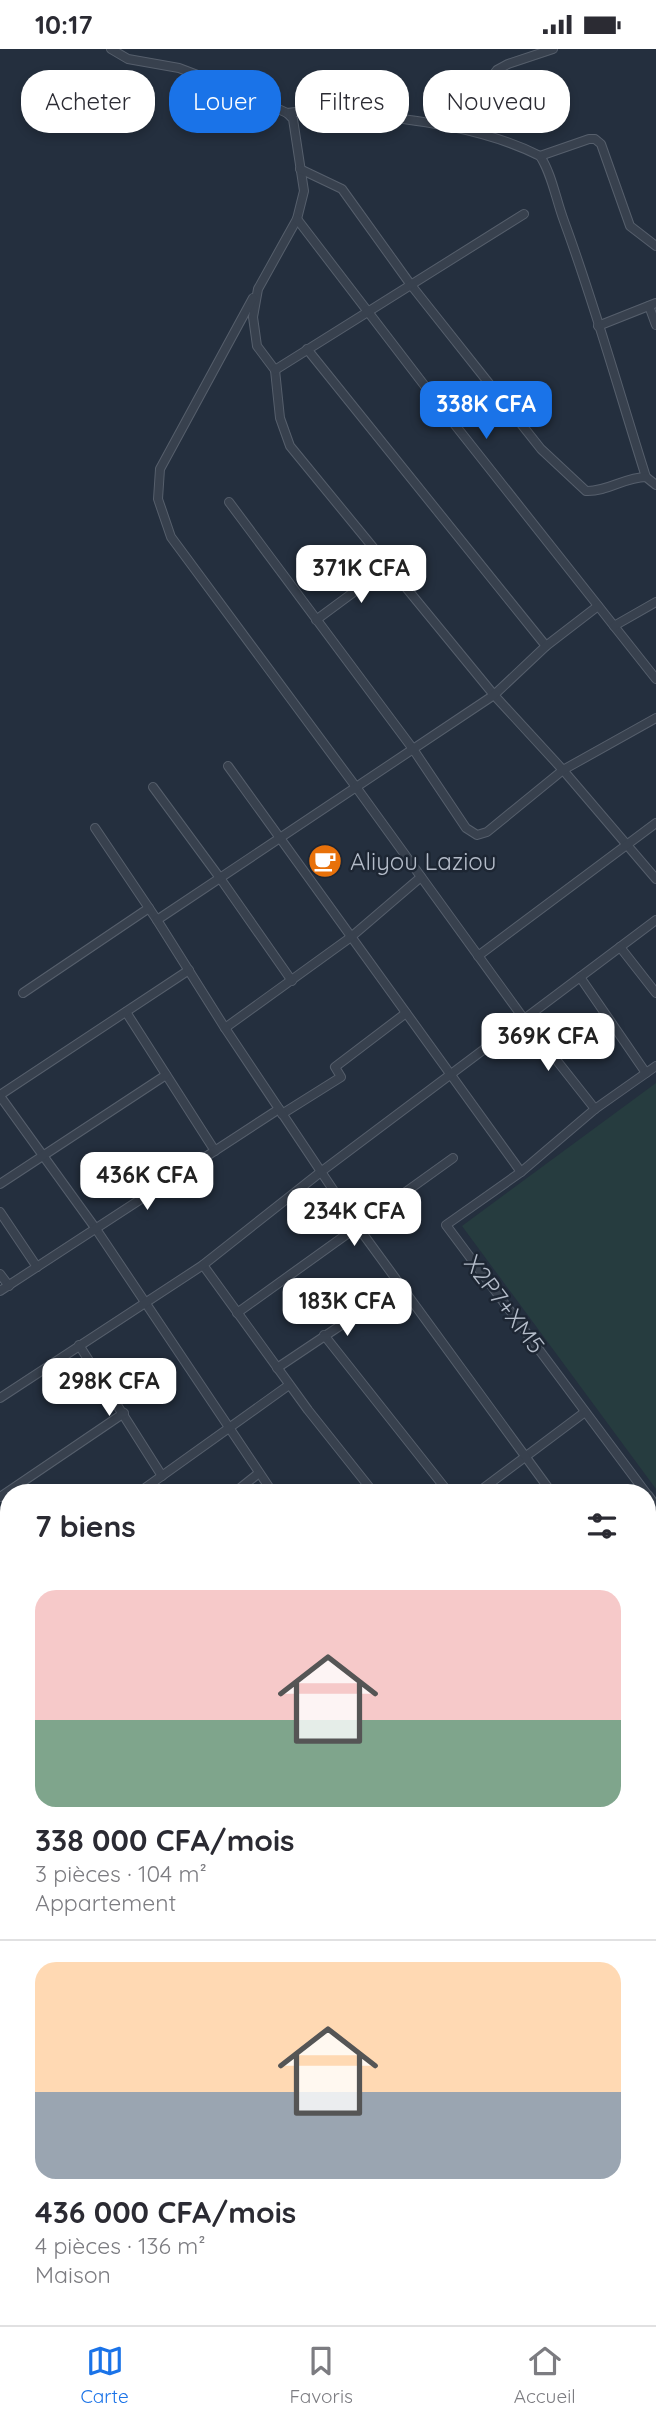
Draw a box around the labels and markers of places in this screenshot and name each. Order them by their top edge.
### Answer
pin: 338K CFA [414,381,558,441]
pin: 371K CFA [289,545,433,605]
cafe icon: Aliyou Laziou [306,842,344,880]
place label: Aliyou Laziou [350,846,497,876]
pin: 369K CFA [476,1013,620,1073]
pin: 436K CFA [75,1153,219,1212]
pin: 234K CFA [282,1189,426,1248]
pin: 183K CFA [275,1279,419,1338]
pin: 298K CFA [37,1359,181,1418]

